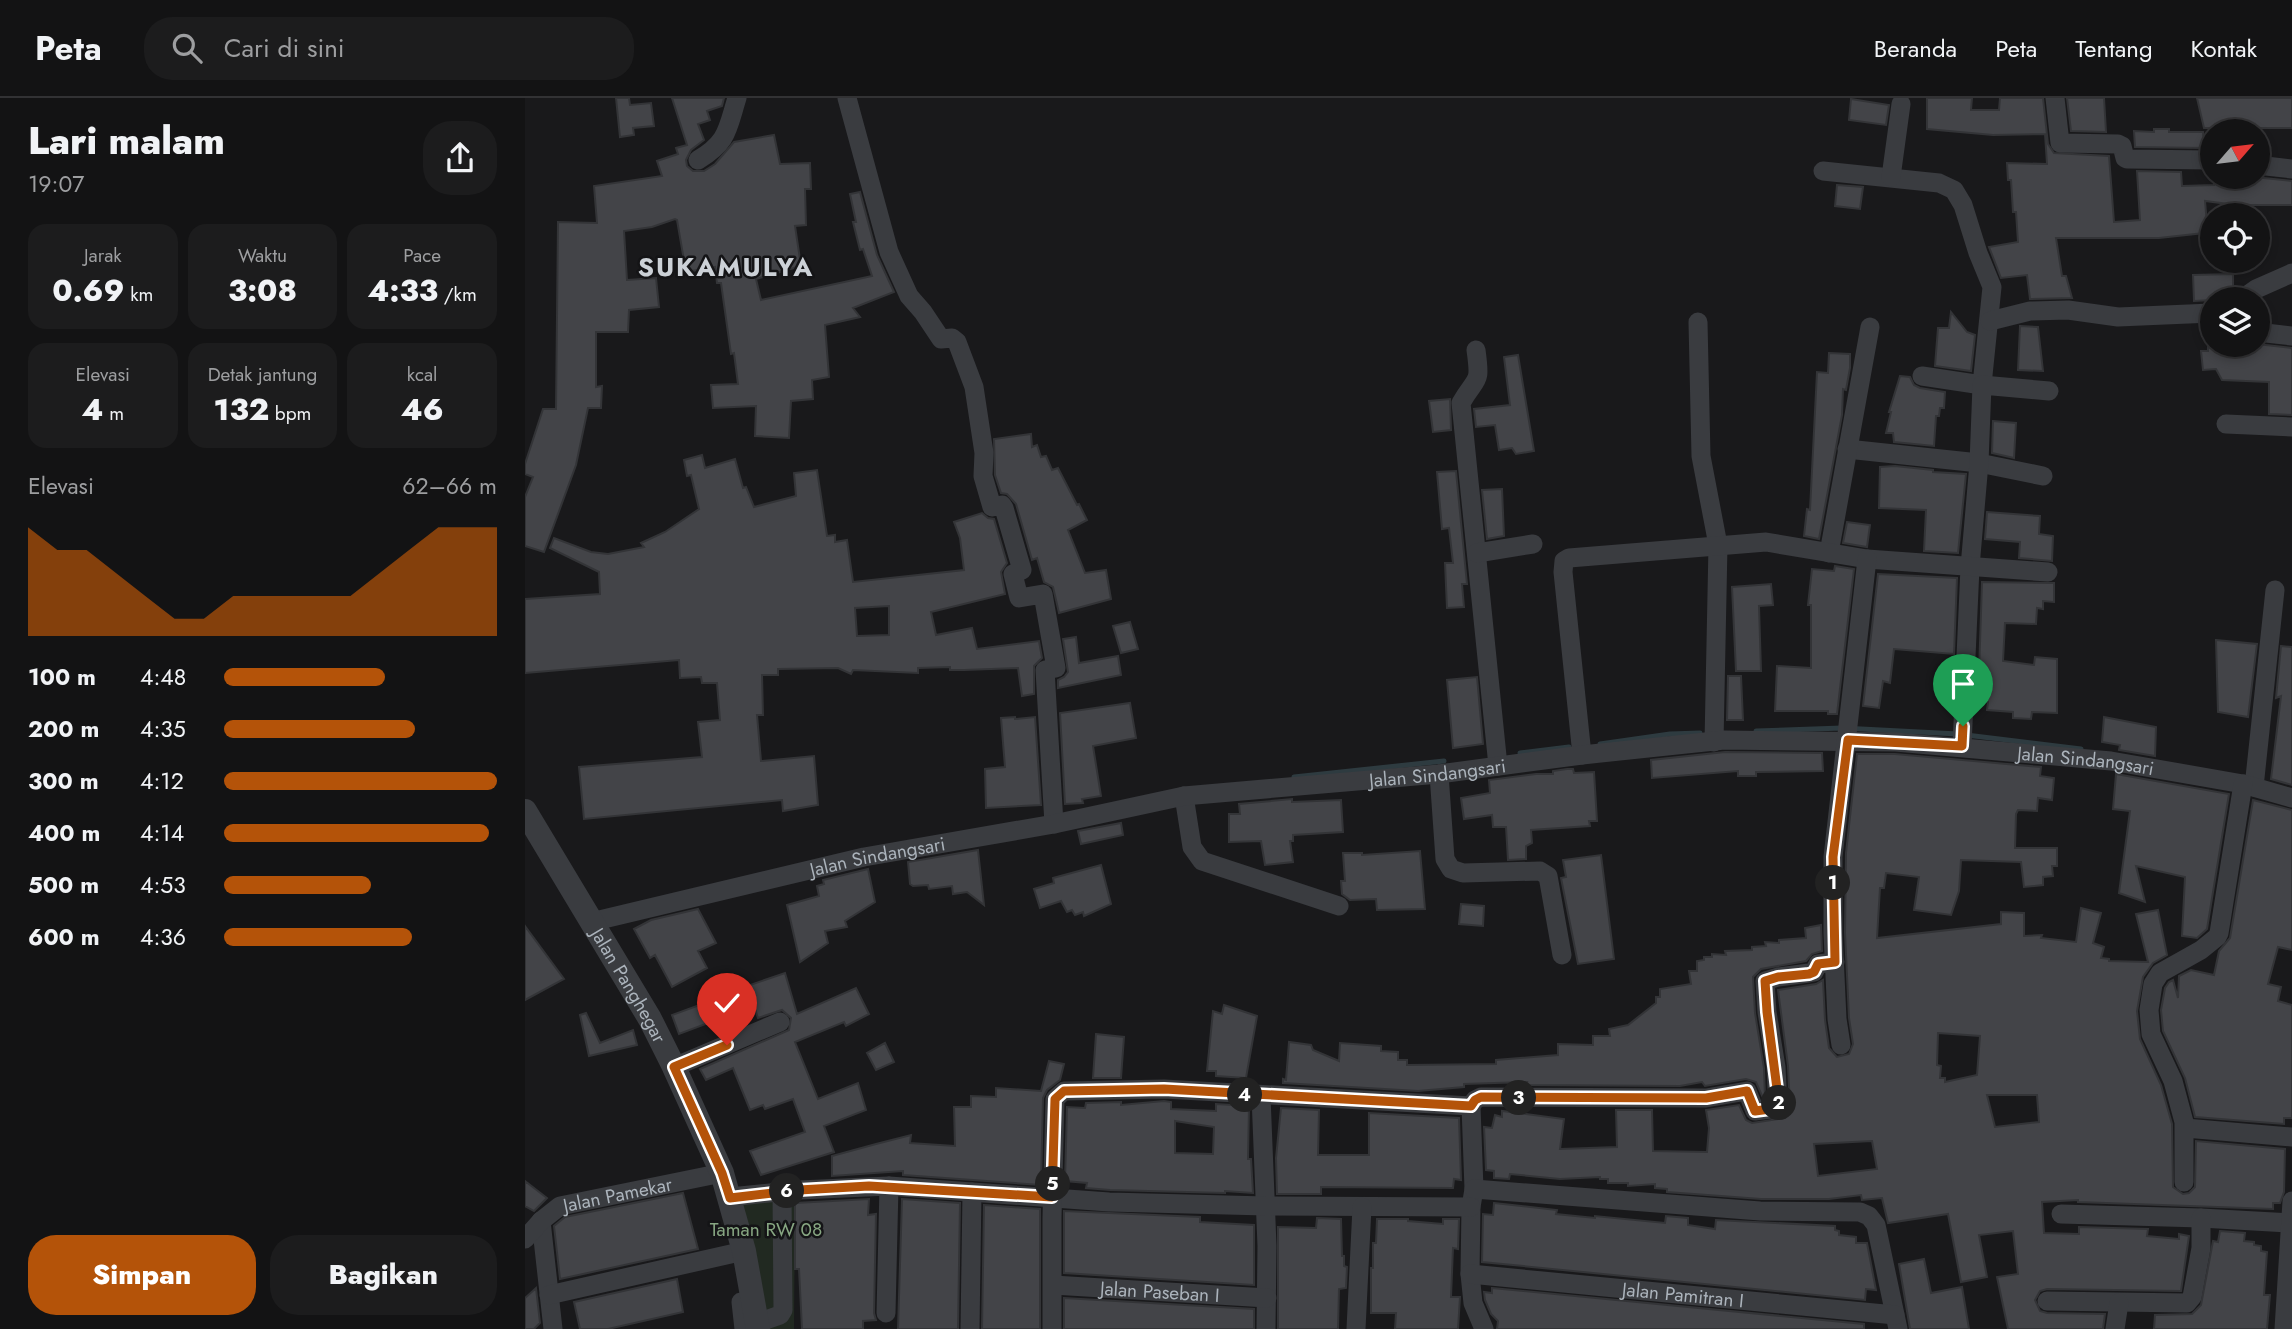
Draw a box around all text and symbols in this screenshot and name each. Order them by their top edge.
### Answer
search box [144,17,634,80]
text: Peta [35,25,102,72]
icon: search [168,29,206,67]
text: Cari di sini [224,29,345,67]
text: Beranda [1874,31,1957,66]
text: Peta [1995,31,2037,66]
text: Tentang [2075,31,2153,66]
text: Kontak [2191,31,2257,66]
text: Lari malam [28,113,225,168]
north arrow [2200,119,2270,189]
map controls [2200,119,2270,357]
button: share [423,121,497,195]
text: 19:07 [28,167,84,201]
button: locate [2200,203,2270,273]
text: Jarak [84,242,122,269]
text: Waktu [238,242,287,269]
text: Pace [403,242,441,269]
district label: SUKAMULYA [638,248,814,286]
text: 0.69 [52,269,124,312]
text: 3:08 [228,269,297,312]
text: 4:33 [368,269,438,312]
text: km [124,281,153,308]
text: /km [438,281,477,308]
button: layers [2200,287,2270,357]
text: Elevasi [76,361,130,388]
text: Detak jantung [208,361,317,388]
text: kcal [407,361,438,388]
text: 4 [82,388,104,431]
text: 132 [214,388,269,431]
text: 46 [401,388,444,431]
text: m [104,400,124,427]
text: bpm [269,400,311,427]
text: Elevasi [28,469,94,503]
text: 62–66 m [402,469,497,503]
pin [1933,654,1993,726]
text: 100 m [28,660,96,694]
text: 4:48 [140,660,186,694]
icon: arrive [1944,665,1982,703]
text: 200 m [28,712,99,746]
text: 4:35 [140,712,186,746]
street label: Jalan Sindangsari [2013,740,2156,782]
street label: Jalan Sindangsari [1365,752,1508,794]
text: 300 m [28,764,99,798]
text: 4:12 [140,764,184,798]
text: 400 m [28,816,100,850]
text: 4:14 [140,816,184,850]
street label: Jalan Sindangsari [804,830,947,884]
pin: 1 [1815,866,1851,900]
text: 500 m [28,868,99,902]
text: 4:53 [140,868,186,902]
text: 1 [1828,869,1837,896]
text: 600 m [28,920,100,954]
text: 4:36 [140,920,186,954]
street label: Jalan Panghegar [583,920,673,1048]
pin [697,973,757,1045]
icon: check [708,984,746,1022]
pin: 4 [1227,1077,1263,1112]
pin: 3 [1501,1080,1537,1116]
text: 4 [1238,1081,1251,1108]
text: 3 [1513,1084,1524,1111]
pin: 2 [1761,1086,1797,1121]
text: 2 [1772,1089,1785,1116]
pin: 5 [1035,1166,1071,1202]
street label: Jalan Pamekar [558,1170,675,1220]
text: 5 [1046,1170,1059,1197]
pin: 6 [769,1174,805,1208]
text: 6 [780,1177,793,1204]
park label: Taman RW 08 [710,1216,822,1243]
button: Simpan [28,1235,256,1315]
button: Bagikan [270,1235,497,1315]
street label: Jalan Paseban I [1096,1275,1220,1309]
street label: Jalan Pamitran I [1618,1275,1745,1314]

